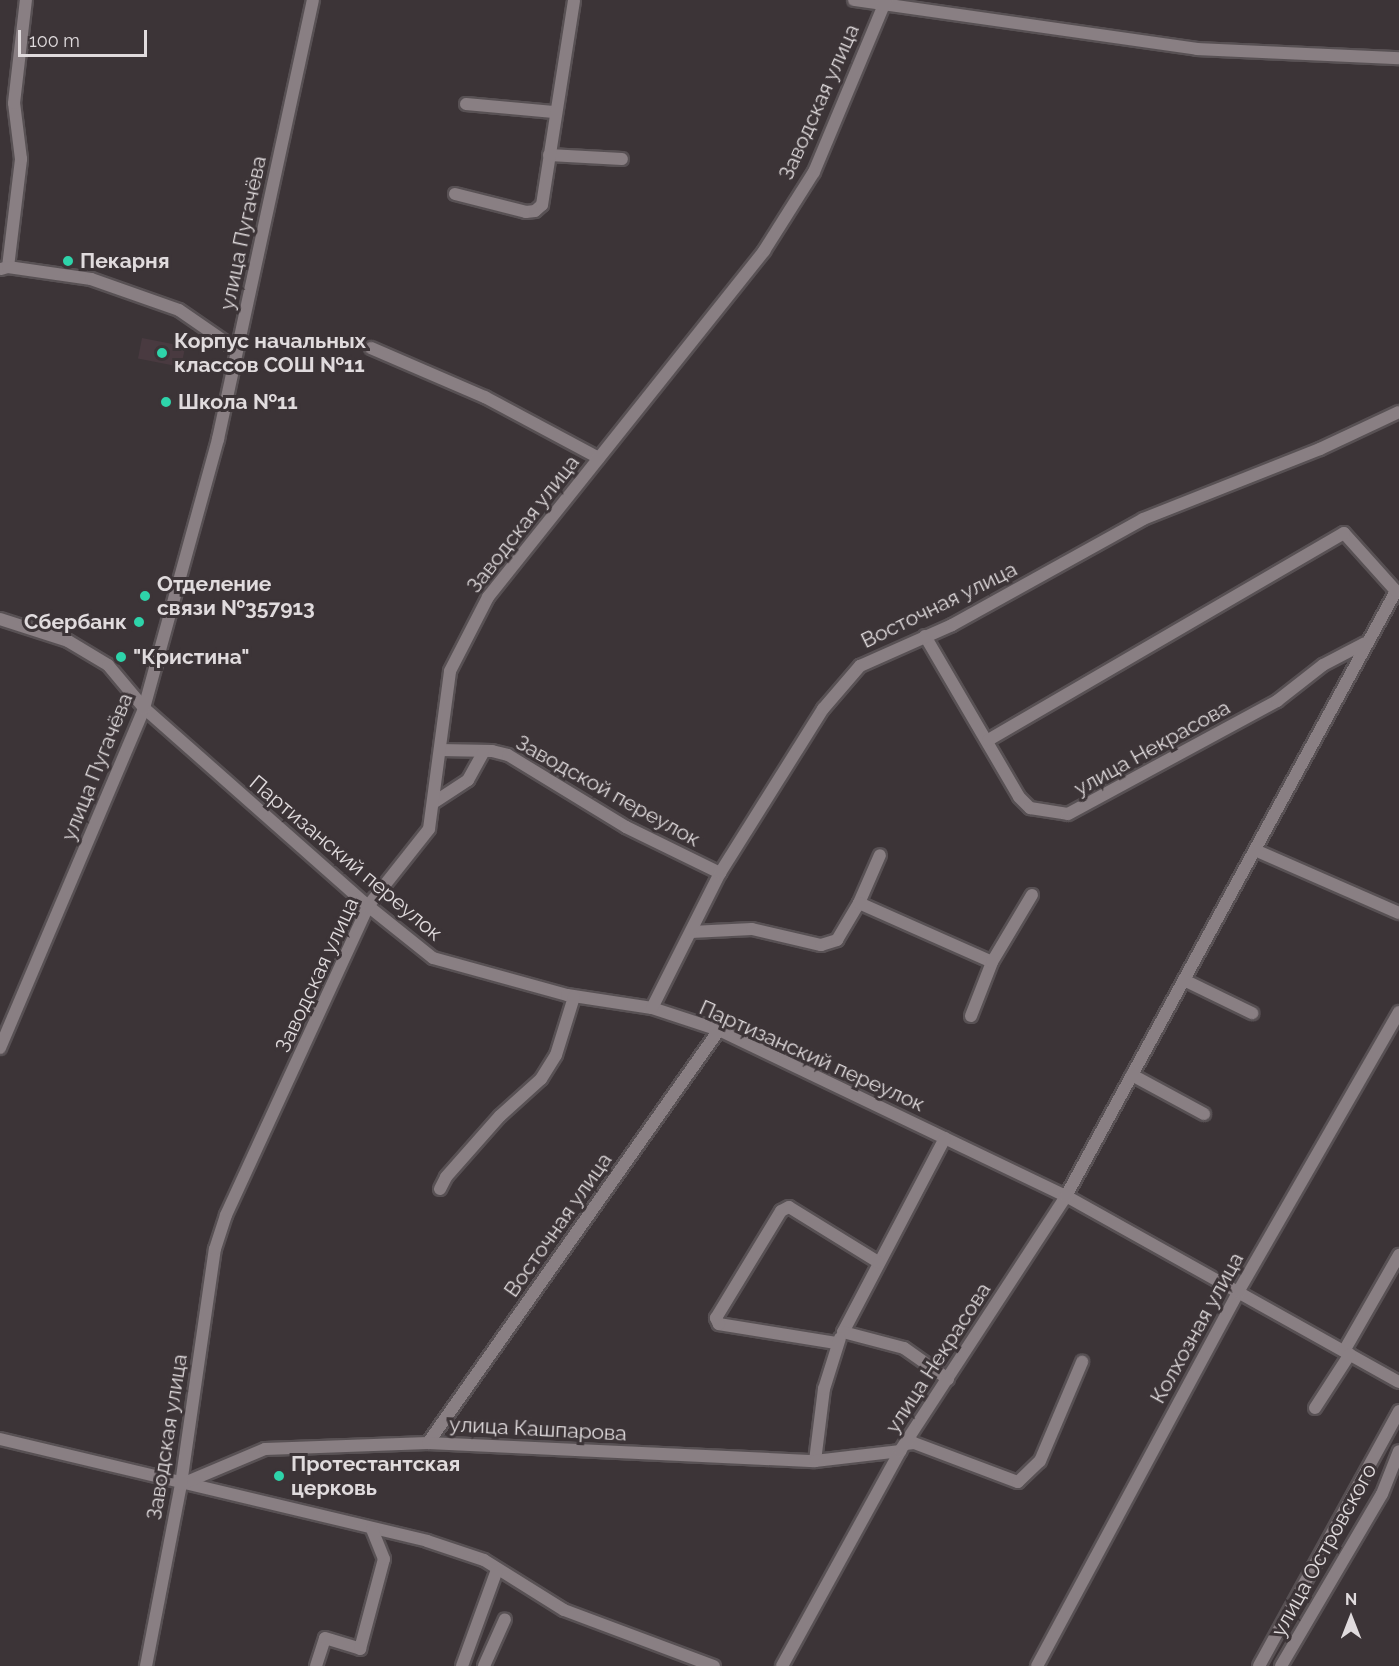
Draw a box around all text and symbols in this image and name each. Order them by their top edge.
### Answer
scale bar [21,18,150,56]
street label: Заводская улица [773,20,865,184]
text: 100 m [29,30,80,51]
street label: улица Пугачёва [214,154,272,312]
place label: Пекарня [80,248,170,274]
marker: Пекарня [61,254,75,268]
place label: Корпус начальных классов СОШ №11 [174,328,366,378]
marker: Корпус начальных классов СОШ №11 [155,346,169,360]
place label: Школа №11 [178,389,298,415]
marker: Школа №11 [159,395,173,409]
street label: Заводская улица [461,450,585,598]
street label: Восточная улица [857,556,1021,654]
place label: Отделение связи №357913 [157,571,315,621]
marker: Отделение связи №357913 [138,589,152,603]
place label: Сбербанк [24,609,127,635]
marker: Сбербанк [132,615,146,629]
place label: "Кристина" [133,644,250,670]
marker: "Кристина" [114,650,128,664]
street label: улица Пугачёва [56,690,138,844]
street label: улица Некрасова [1070,695,1234,801]
street label: Заводской переулок [511,730,705,852]
street label: Партизанский переулок [244,770,448,946]
street label: Заводская улица [270,893,364,1057]
street label: Партизанский переулок [695,995,929,1117]
street label: Восточная улица [499,1148,617,1302]
street label: Колхозная улица [1145,1248,1249,1408]
street label: улица Некрасова [880,1278,996,1438]
street label: Заводская улица [141,1352,193,1522]
street label: улица Кашпарова [449,1412,627,1446]
place label: Протестантская церковь [291,1451,460,1501]
street label: улица Островского [1266,1459,1382,1641]
marker: Протестантская церковь [272,1469,286,1483]
north arrow [1321,1588,1381,1648]
text: N [1345,1590,1357,1609]

